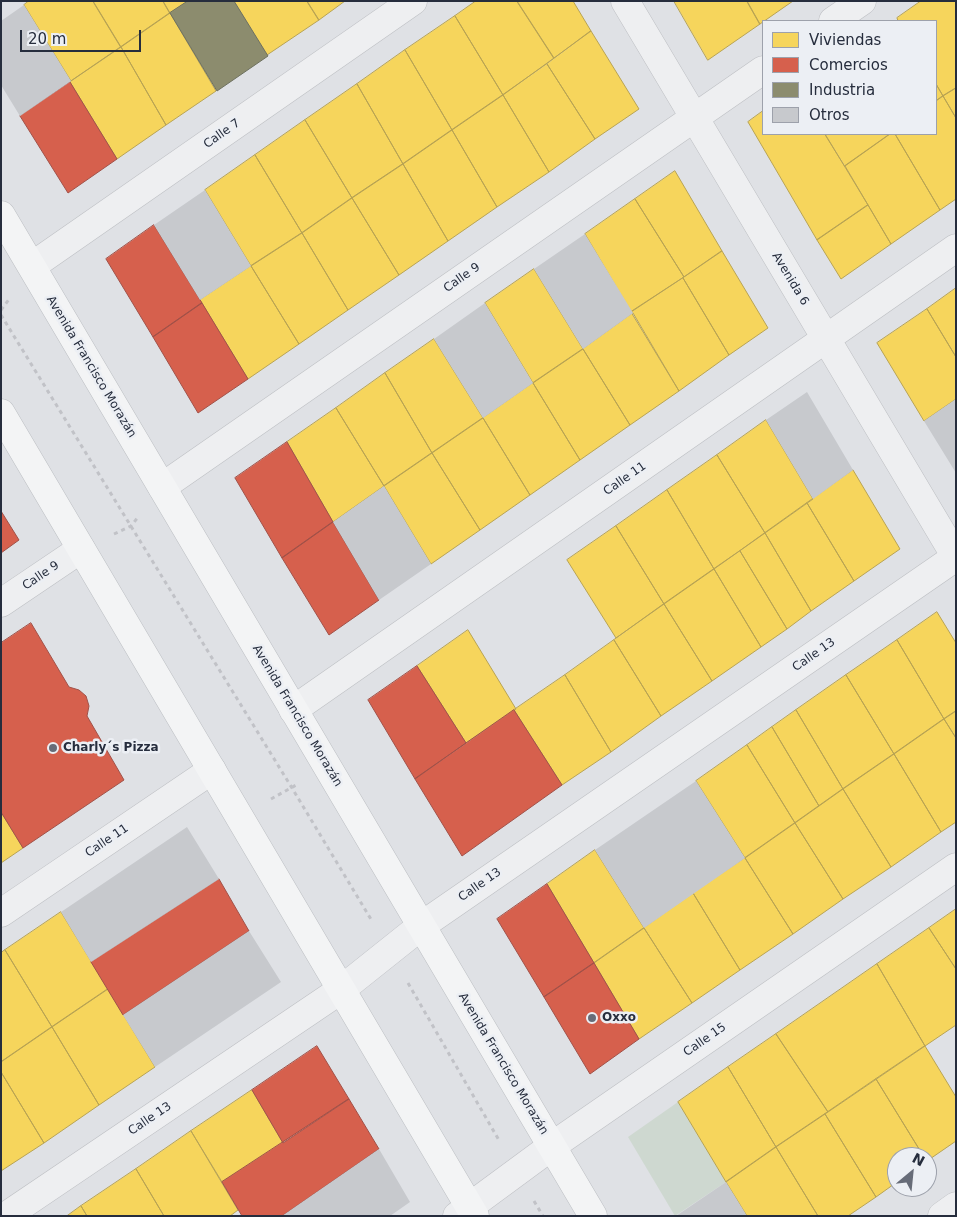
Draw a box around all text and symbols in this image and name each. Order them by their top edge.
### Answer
scale bar [22,20,144,52]
legend [762,20,937,135]
text: 20 m [28,30,66,48]
text: Viviendas [809,31,881,49]
text: Comercios [809,56,888,74]
text: Industria [809,81,875,99]
text: Otros [809,106,850,124]
street label: Calle 7 [201,116,243,152]
street label: Avenida 6 [769,250,811,308]
street label: Calle 9 [441,260,483,296]
street label: Avenida Francisco Morazán [43,294,139,440]
street label: Calle 11 [601,459,649,499]
street label: Calle 9 [20,559,62,593]
street label: Calle 13 [790,635,838,675]
street label: Avenida Francisco Morazán [249,643,345,789]
place label: Charly´s Pizza [63,741,159,755]
marker: Charly´s Pizza [47,742,59,754]
street label: Calle 11 [83,821,131,861]
street label: Calle 13 [456,865,504,905]
street label: Avenida Francisco Morazán [455,991,551,1137]
place label: Oxxo [602,1011,636,1025]
marker: Oxxo [586,1012,598,1024]
street label: Calle 15 [681,1020,729,1060]
street label: Calle 13 [126,1099,174,1139]
north arrow [887,1147,937,1197]
text: N [910,1150,928,1169]

